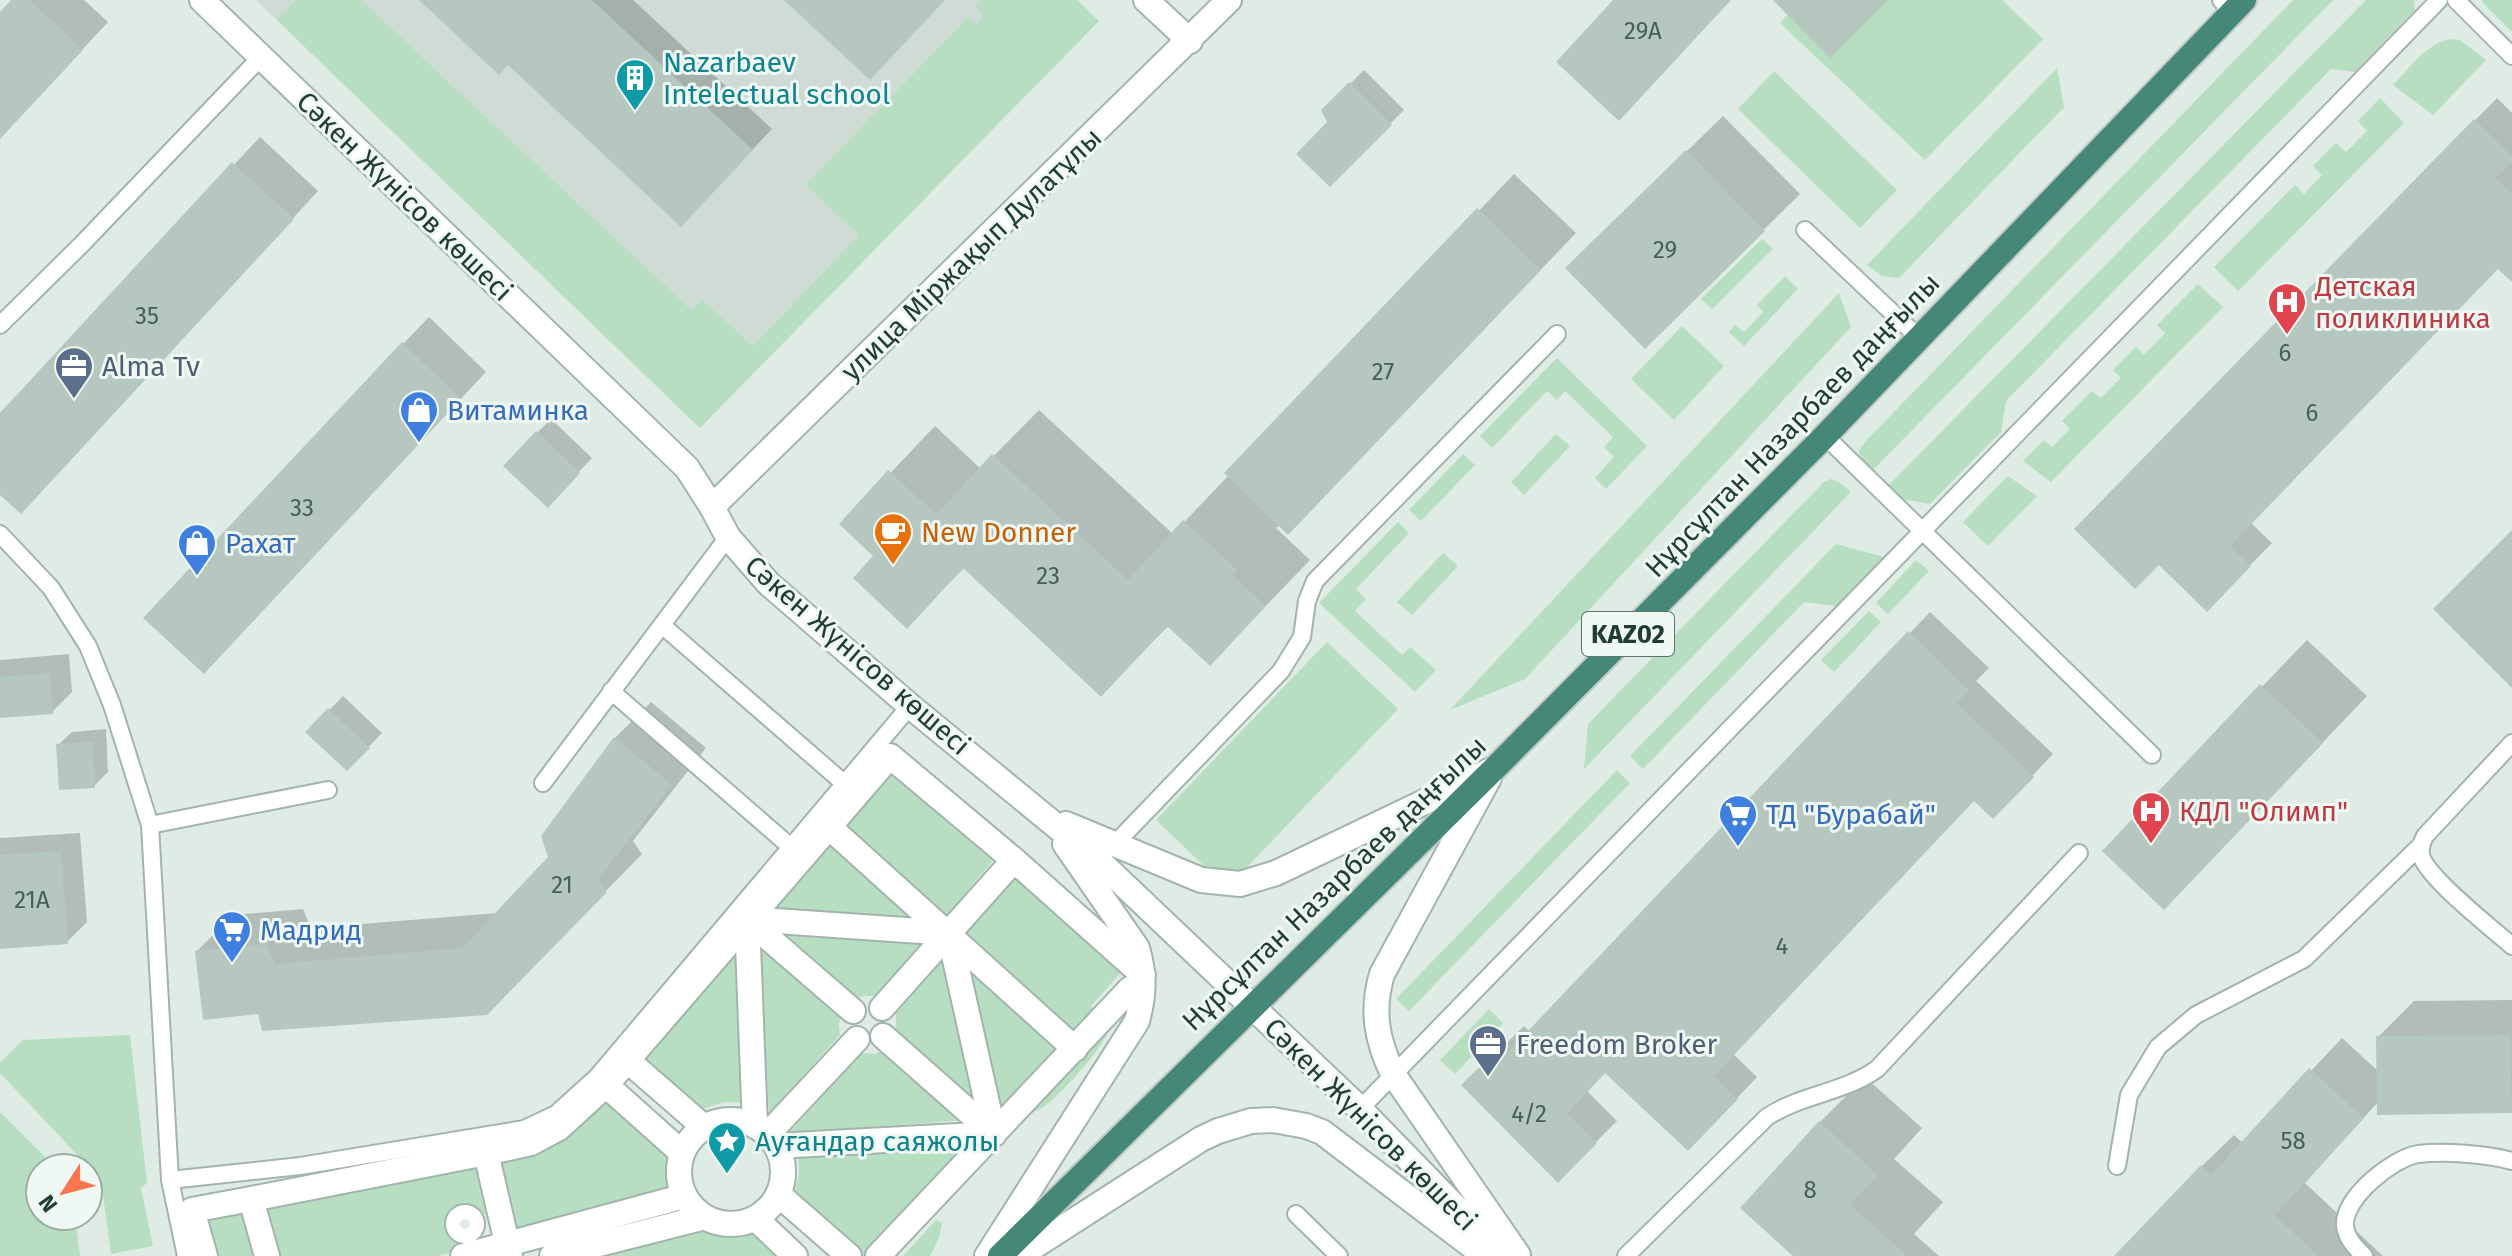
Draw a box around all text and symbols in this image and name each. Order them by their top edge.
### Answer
house number: 29А [1624,17,1662,45]
place label: Nazarbaev Intelectual school [663,46,890,111]
building icon: Nazarbaev Intelectual school [614,57,656,112]
street label: Сәкен Жүнісов көшесі [290,85,519,308]
street label: улица Міржақып Дулатұлы [834,121,1109,388]
house number: 29 [1653,236,1677,264]
street label: Нұрсұлтан Назарбаев даңғылы [1638,267,1947,584]
place label: Детская поликлиника [2314,270,2491,335]
hospital icon: Детская поликлиника [2266,281,2308,336]
house number: 35 [135,302,159,330]
house number: 6 [2279,339,2291,367]
office icon: Alma Tv [53,345,95,400]
place label: Alma Tv [102,350,200,383]
house number: 27 [1372,358,1394,386]
shop icon: Витаминка [398,389,440,444]
place label: Витаминка [447,394,589,427]
house number: 6 [2306,399,2318,427]
house number: 33 [290,494,314,522]
cafe icon: New Donner [872,511,914,566]
place label: New Donner [921,516,1076,549]
shop icon: Рахат [176,522,218,577]
place label: Рахат [225,527,296,560]
street label: Сәкен Жүнісов көшесі [739,549,977,762]
house number: 23 [1036,562,1060,590]
road number: KАZ02 [1582,612,1674,656]
street label: Нұрсұлтан Назарбаев даңғылы [1176,729,1493,1038]
hospital icon: КДЛ "Олимп" [2130,790,2172,845]
supermarket icon: ТД "Бурабай" [1717,793,1759,848]
place label: КДЛ "Олимп" [2179,795,2348,828]
place label: ТД "Бурабай" [1766,798,1936,831]
house number: 21 [551,871,573,899]
house number: 21А [14,886,50,914]
supermarket icon: Мадрид [211,909,253,964]
place label: Мадрид [260,914,362,947]
house number: 4 [1776,932,1789,960]
street label: Сәкен Жүнісов көшесі [1257,1011,1484,1238]
office icon: Freedom Broker [1467,1023,1509,1078]
place label: Freedom Broker [1516,1028,1717,1061]
house number: 4/2 [1511,1100,1547,1128]
place icon: Ауғандар саяжолы [706,1120,748,1175]
place label: Ауғандар саяжолы [755,1125,999,1158]
house number: 58 [2280,1127,2306,1155]
north arrow [24,1152,104,1232]
house number: 8 [1803,1176,1817,1204]
text: N [33,1190,63,1217]

